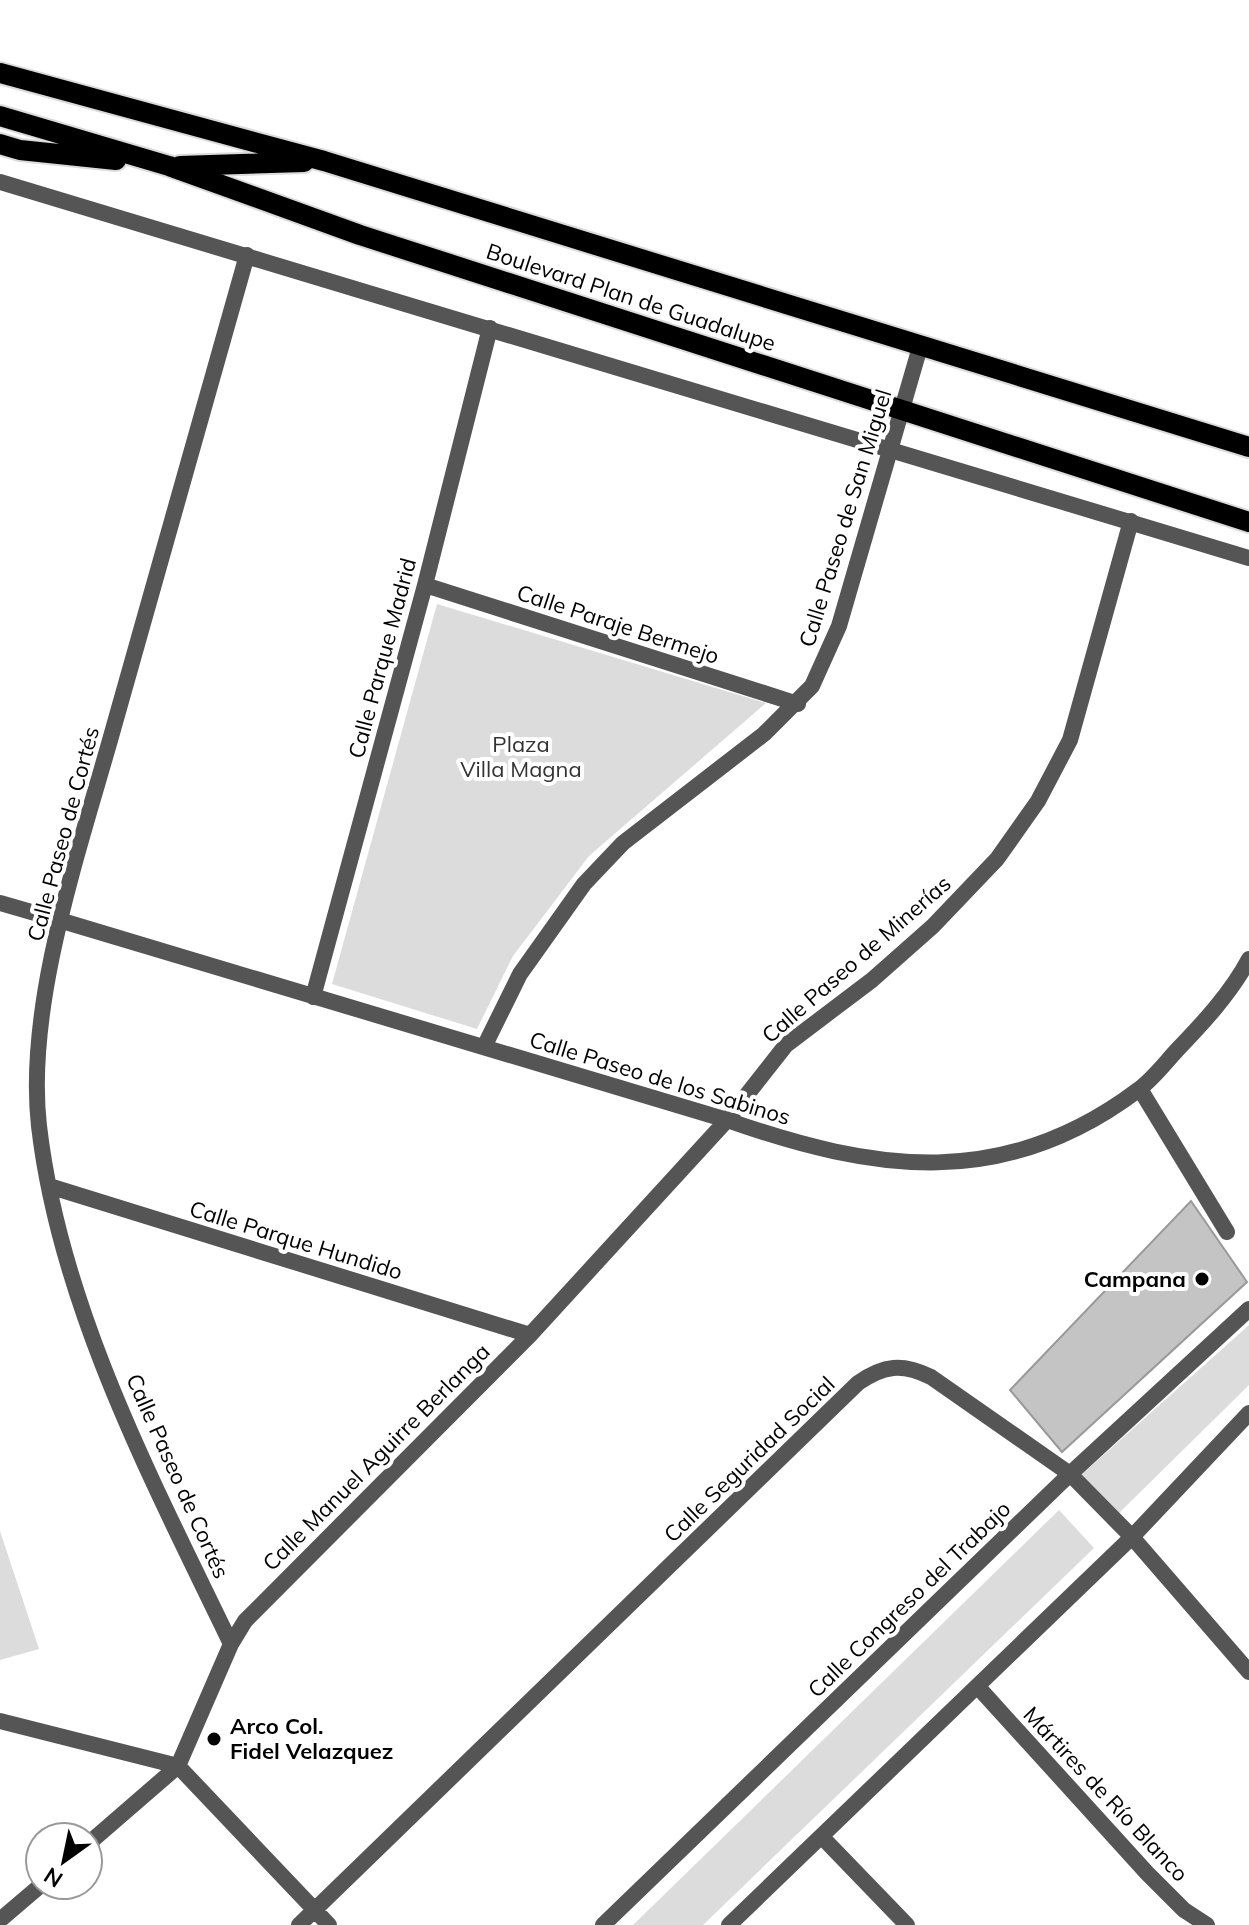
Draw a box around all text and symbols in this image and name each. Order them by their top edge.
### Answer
street label: Boulevard Plan de Guadalupe [483,237,779,357]
street label: Calle Paseo de San Miguel [792,386,898,650]
street label: Calle Parque Madrid [342,555,422,761]
street label: Calle Paraje Bermejo [513,578,723,670]
street label: Calle Paseo de Cortés [21,724,105,944]
park label: Plaza Villa Magna [460,730,582,783]
street label: Calle Paseo de Minerías [756,869,956,1049]
street label: Calle Paseo de los Sabinos [526,1025,794,1131]
street label: Calle Parque Hundido [186,1194,406,1286]
place label: Campana [1084,1265,1186,1293]
marker: Campana [1193,1270,1211,1288]
street label: Calle Manuel Aguirre Berlanga [256,1337,496,1577]
street label: Calle Paseo de Cortés [120,1369,236,1583]
street label: Calle Seguridad Social [658,1370,840,1548]
street label: Calle Congreso del Trabajo [802,1495,1016,1703]
street label: Mártires de Río Blanco [1018,1701,1194,1887]
place label: Arco Col. Fidel Velazquez [230,1712,393,1765]
marker: Arco Col. Fidel Velazquez [205,1730,223,1748]
north arrow [24,1821,104,1901]
text: N [39,1862,68,1894]

